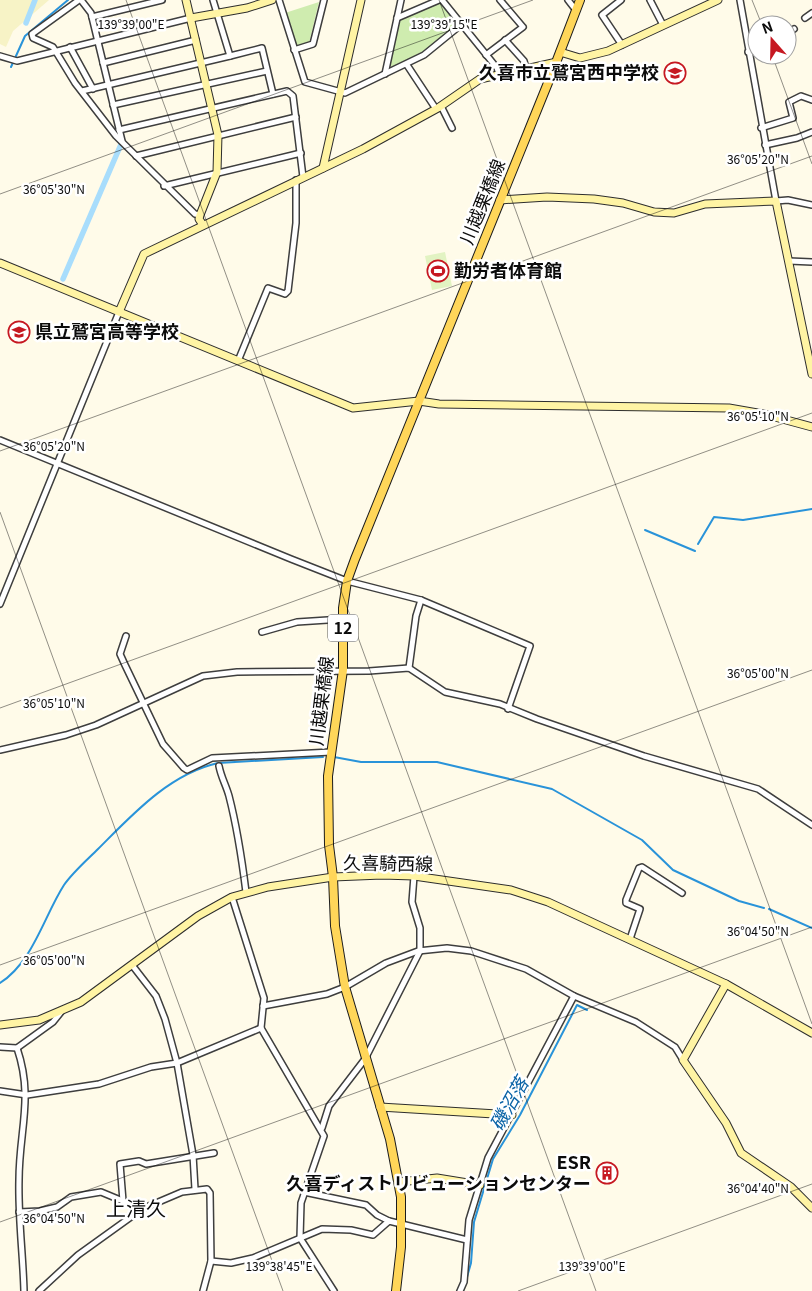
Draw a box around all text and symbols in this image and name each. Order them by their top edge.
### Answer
text: 139°39'00"E [97,15,165,32]
text: 139°39'15"E [410,15,478,32]
north arrow [747,15,797,65]
text: N [759,16,776,38]
place label: 久喜市立鷲宮西中学校 [479,58,659,84]
school or university icon: 久喜市立鷲宮西中学校 [663,61,687,85]
text: 36°05'20"N [727,150,789,167]
street label: 川越栗橋線 [452,155,510,248]
text: 36°05'30"N [23,180,85,197]
place label: 勤労者体育館 [454,256,562,282]
sports icon: 勤労者体育館 [426,259,450,283]
place label: 県立鷲宮高等学校 [35,317,179,343]
school or university icon: 県立鷲宮高等学校 [7,320,31,344]
text: 36°05'10"N [727,407,789,424]
text: 36°05'20"N [23,437,85,454]
road number: 12 [328,614,358,641]
street label: 川越栗橋線 [302,655,338,747]
text: 36°05'00"N [727,664,789,681]
text: 36°05'10"N [23,694,85,711]
street label: 久喜騎西線 [343,848,433,876]
text: 36°04'50"N [727,922,789,939]
text: 36°05'00"N [23,951,85,968]
water label: 磯沼落 [482,1069,535,1135]
place label: ESR 久喜ディストリビューションセンター [287,1148,591,1195]
building icon: ESR 久喜ディストリビューションセンター [595,1161,619,1185]
text: 36°04'40"N [727,1179,789,1196]
district label: 上清久 [106,1193,166,1222]
text: 36°04'50"N [23,1209,85,1226]
text: 139°38'45"E [245,1257,313,1274]
text: 139°39'00"E [558,1257,626,1274]

